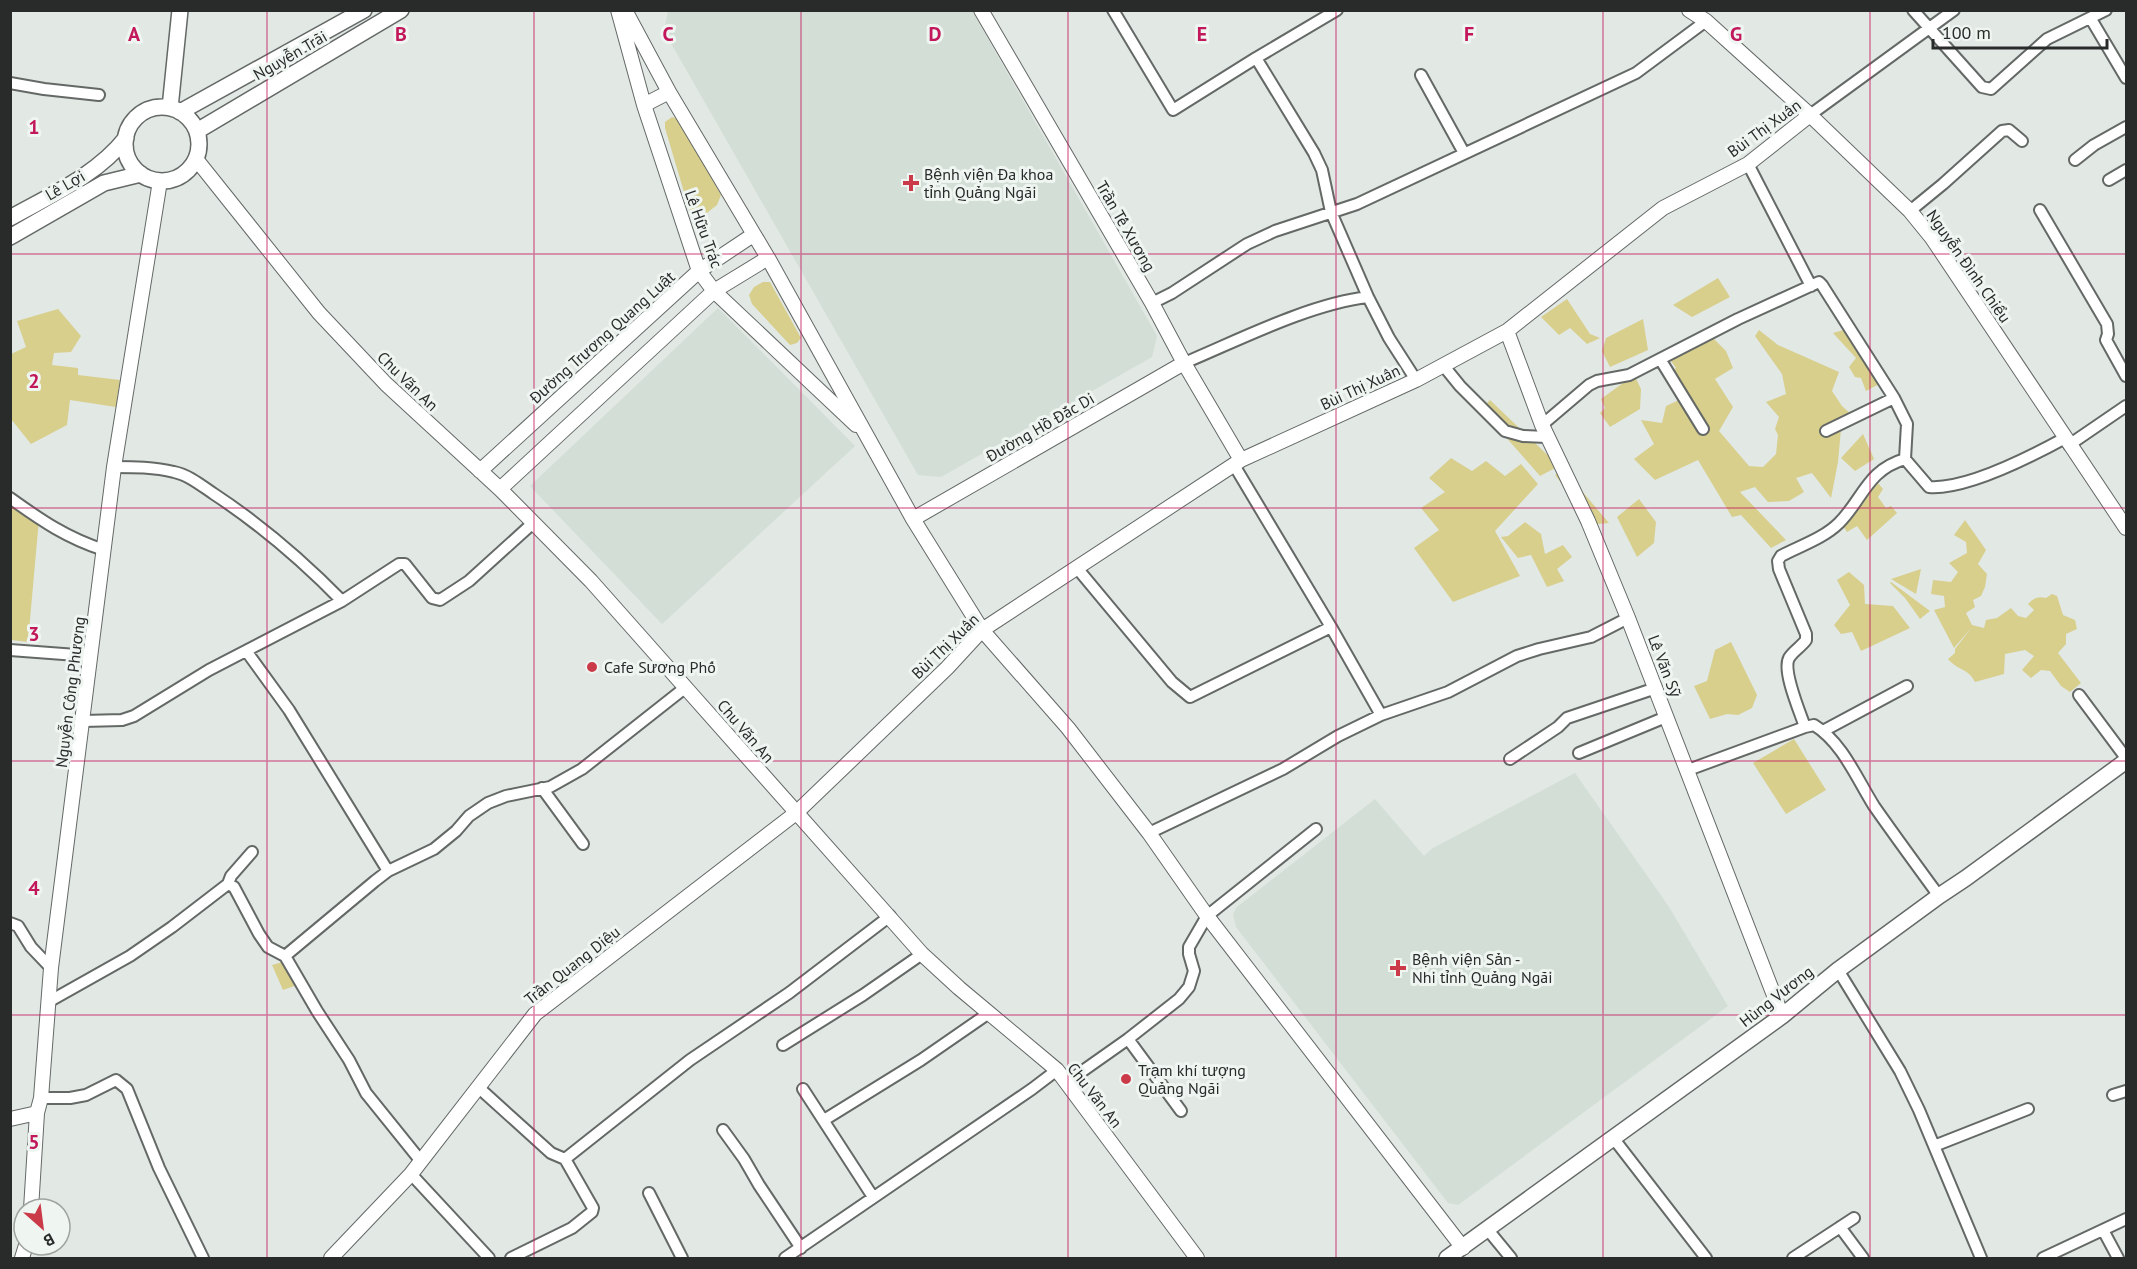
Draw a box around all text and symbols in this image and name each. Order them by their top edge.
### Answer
scale bar [1933,12,2107,50]
text: A [128,21,141,47]
text: B [395,21,407,47]
text: C [662,21,674,47]
text: D [929,21,942,47]
text: E [1197,21,1207,47]
text: F [1464,21,1474,47]
text: G [1730,21,1742,47]
text: 100 m [1942,21,1991,44]
street label: Nguyễn Trãi [250,26,330,84]
street label: Bùi Thị Xuân [1723,95,1805,161]
text: 1 [28,114,40,140]
place label: Bệnh viện Đa khoa tỉnh Quảng Ngãi [924,164,1053,202]
street label: Lê Lợi [41,166,89,204]
marker: Bệnh viện Đa khoa tỉnh Quảng Ngãi [902,174,920,192]
street label: Trần Tế Xương [1092,177,1160,275]
street label: Lê Hữu Trác [681,187,727,271]
street label: Nguyễn Đình Chiểu [1922,206,2016,326]
street label: Đường Trương Quang Luật [525,266,679,408]
street label: Chu Văn An [373,347,443,415]
street label: Bùi Thị Xuân [1317,360,1403,414]
text: 2 [28,368,40,394]
street label: Đường Hồ Đắc Di [981,388,1098,467]
street label: Bùi Thị Xuân [907,609,983,683]
street label: Nguyễn Công Phương [51,615,89,769]
text: 3 [28,621,40,647]
street label: Lê Văn Sỹ [1644,632,1686,700]
place label: Cafe Sương Phố [604,657,716,677]
marker: Cafe Sương Phố [585,660,599,674]
street label: Chu Văn An [713,695,779,767]
text: 4 [28,875,40,901]
street label: Trần Quang Diệu [520,921,624,1009]
place label: Bệnh viện Sản - Nhi tỉnh Quảng Ngãi [1412,949,1553,987]
marker: Bệnh viện Sản - Nhi tỉnh Quảng Ngãi [1389,959,1407,977]
street label: Hùng Vương [1735,961,1817,1031]
street label: Chu Văn An [1063,1058,1127,1132]
place label: Trạm khí tượng Quảng Ngãi [1138,1060,1246,1098]
marker: Trạm khí tượng Quảng Ngãi [1119,1072,1133,1086]
text: 5 [28,1129,40,1155]
north arrow [12,1197,72,1257]
text: B [40,1229,58,1251]

